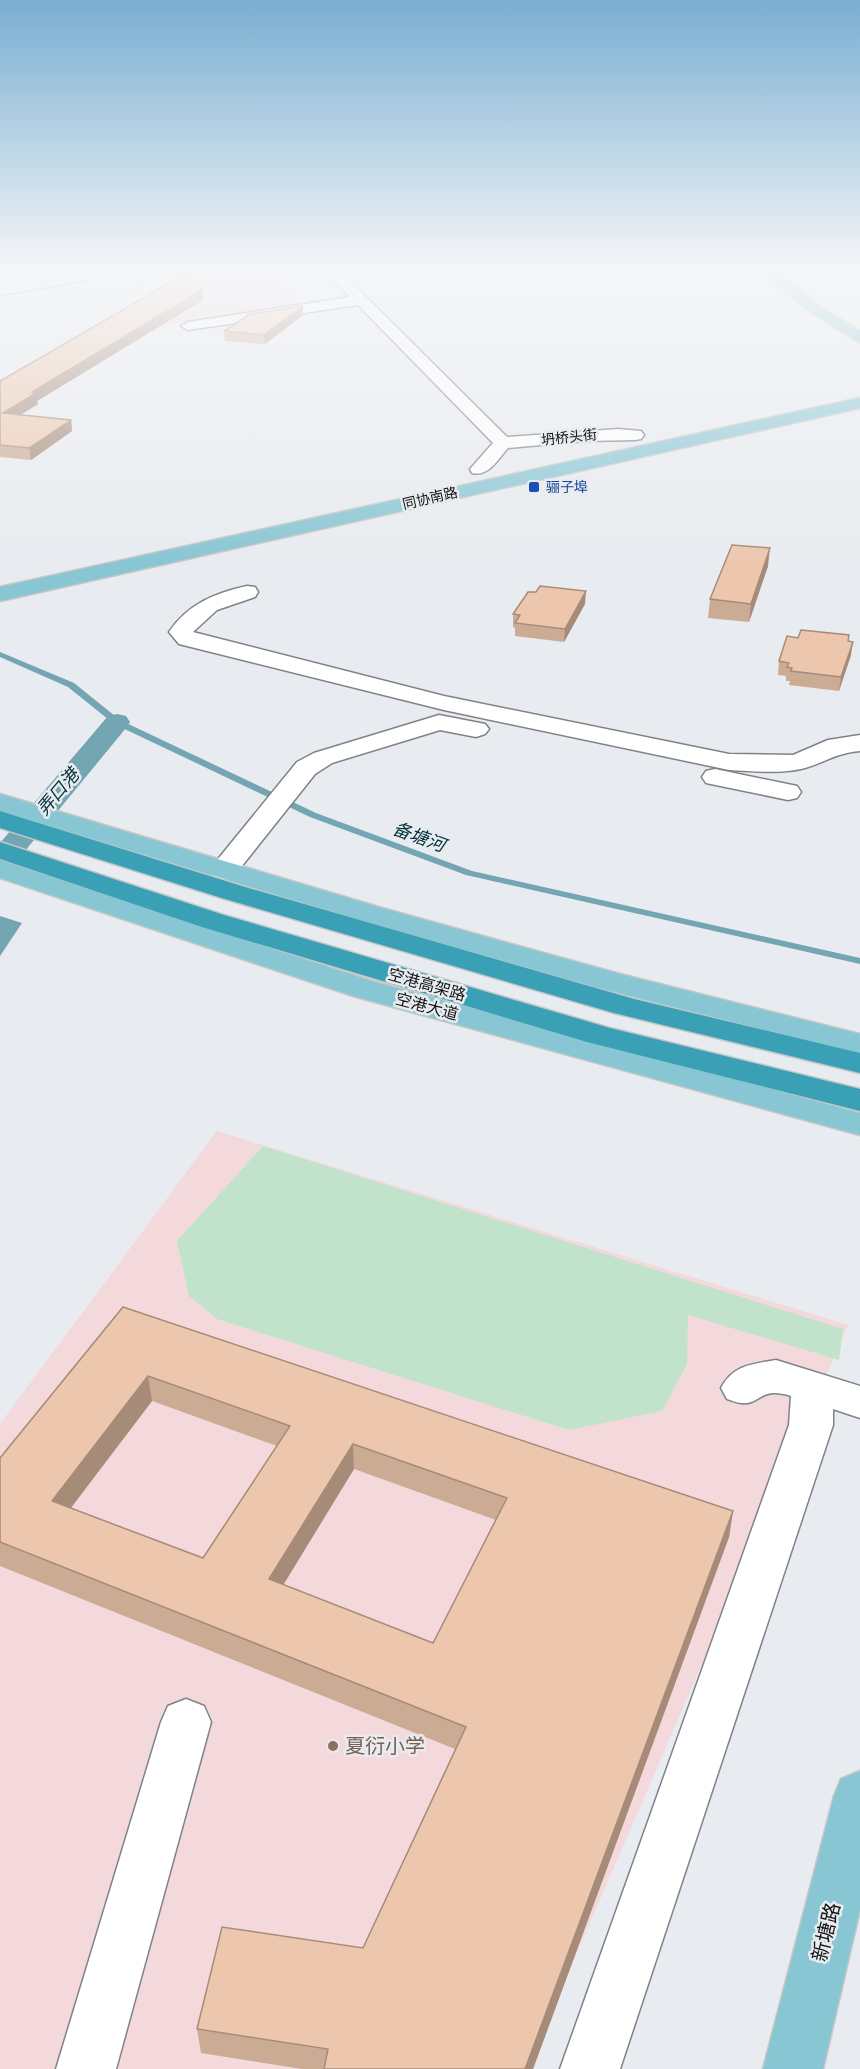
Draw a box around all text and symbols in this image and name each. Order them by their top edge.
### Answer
street label: 坍桥头街 [540,426,598,449]
place label: 骊子埠 [546,479,588,496]
marker: 骊子埠 [527,480,541,494]
street label: 同协南路 [401,484,459,513]
water label: 弄口港 [32,762,86,820]
water label: 备塘河 [390,817,451,858]
street label: 空港高架路 [386,964,468,1005]
street label: 空港大道 [393,989,460,1024]
place label: 夏衍小学 [345,1734,425,1758]
marker: 夏衍小学 [326,1739,340,1753]
street label: 新塘路 [807,1900,845,1964]

